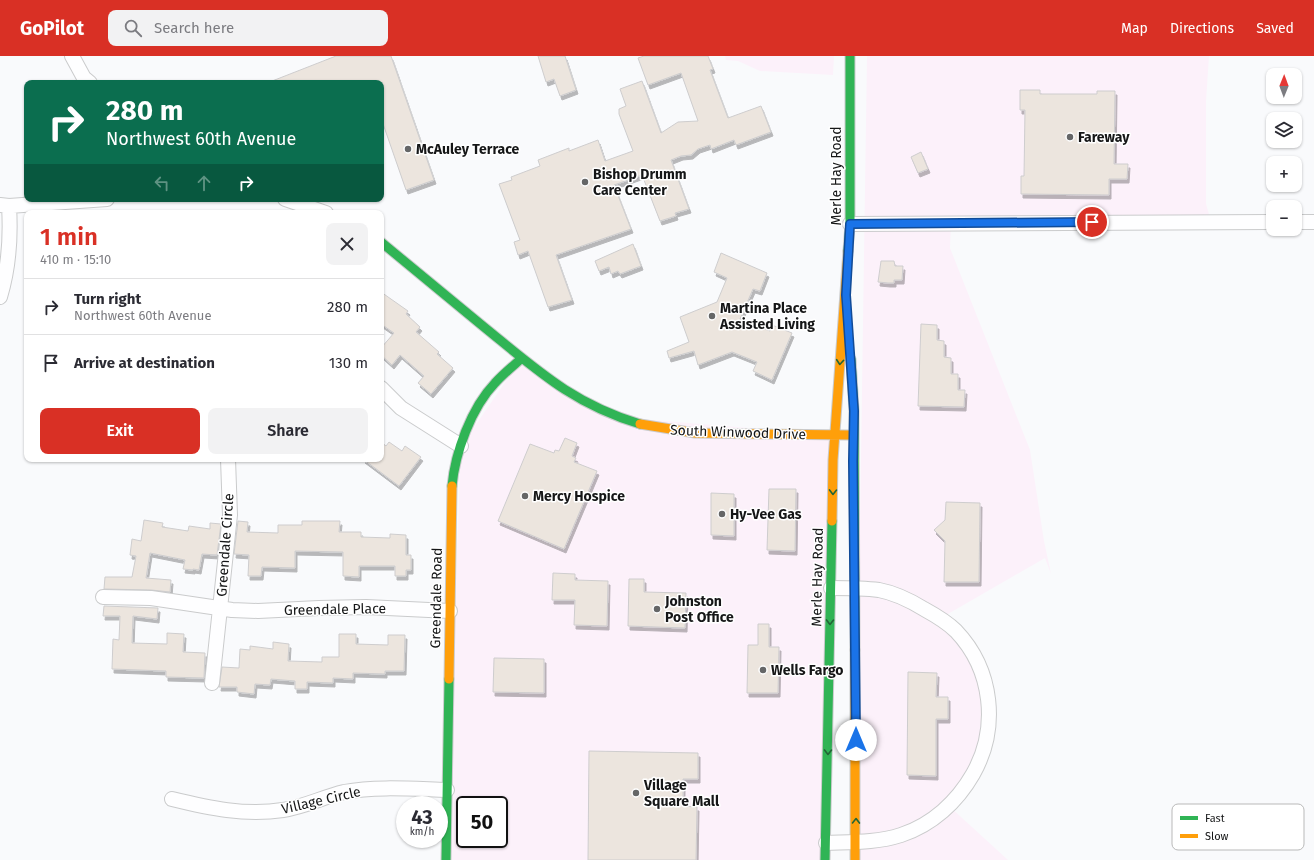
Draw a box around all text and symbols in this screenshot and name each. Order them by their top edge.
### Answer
search box [108,10,388,46]
text: GoPilot [20,17,84,40]
icon: search [122,17,144,39]
text: Search here [154,19,234,37]
text: Map [1121,20,1148,37]
text: Directions [1170,20,1234,37]
text: Saved [1256,20,1294,37]
north arrow [1266,68,1302,104]
map controls [1266,68,1302,236]
text: 280 m [106,94,183,127]
icon: right [40,96,92,148]
button: layers [1266,112,1302,148]
street label: Merle Hay Road [828,126,845,226]
text: Northwest 60th Avenue [106,128,296,150]
place label: Fareway [1078,129,1130,146]
marker: Fareway [1065,132,1075,142]
place label: McAuley Terrace [416,141,520,158]
marker: McAuley Terrace [403,144,413,154]
button: + [1266,156,1302,192]
place label: Bishop Drumm Care Center [593,166,687,199]
icon: left [151,172,173,194]
icon: ahead [193,172,215,194]
icon: right [235,172,257,194]
marker: Bishop Drumm Care Center [580,177,590,187]
button: − [1266,200,1302,236]
pin [1075,205,1109,239]
icon: arrive [1081,211,1103,233]
text: 1 min [40,223,98,251]
button: close [326,223,368,265]
text: 410 m · 15:10 [40,252,111,267]
text: Turn right [74,290,141,308]
icon: right [40,296,62,318]
text: 280 m [327,298,368,316]
place label: Martina Place Assisted Living [719,300,815,333]
text: Northwest 60th Avenue [74,308,212,323]
marker: Martina Place Assisted Living [707,311,717,321]
icon: arrive [40,352,62,374]
text: Arrive at destination [74,354,215,372]
text: 130 m [329,354,368,372]
one-way arrow [836,359,845,365]
button: Exit [40,408,200,454]
button: Share [208,408,368,454]
street label: South Winwood Drive [670,422,806,443]
place label: Mercy Hospice [533,488,625,505]
one-way arrow [829,489,837,495]
marker: Mercy Hospice [520,491,530,501]
street label: Greendale Circle [213,493,238,597]
place label: Hy-Vee Gas [730,506,802,523]
marker: Hy-Vee Gas [717,509,727,519]
street label: Merle Hay Road [808,527,827,627]
street label: Greendale Road [427,547,446,649]
place label: Johnston Post Office [664,593,734,626]
street label: Greendale Place [284,600,386,619]
marker: Johnston Post Office [652,604,662,614]
one-way arrow [826,619,834,625]
place label: Wells Fargo [771,662,844,679]
marker: Wells Fargo [758,665,768,675]
position arrow [835,719,877,761]
one-way arrow [824,749,832,755]
place label: Village Square Mall [643,777,720,810]
street label: Village Circle [280,783,362,818]
marker: Village Square Mall [631,788,641,798]
speed limit sign: 50 [456,796,508,848]
legend [1172,804,1304,850]
text: 43 [411,805,433,829]
text: Fast [1205,812,1225,825]
one-way arrow [851,818,860,824]
text: km/h [410,826,434,838]
text: Slow [1205,830,1229,843]

